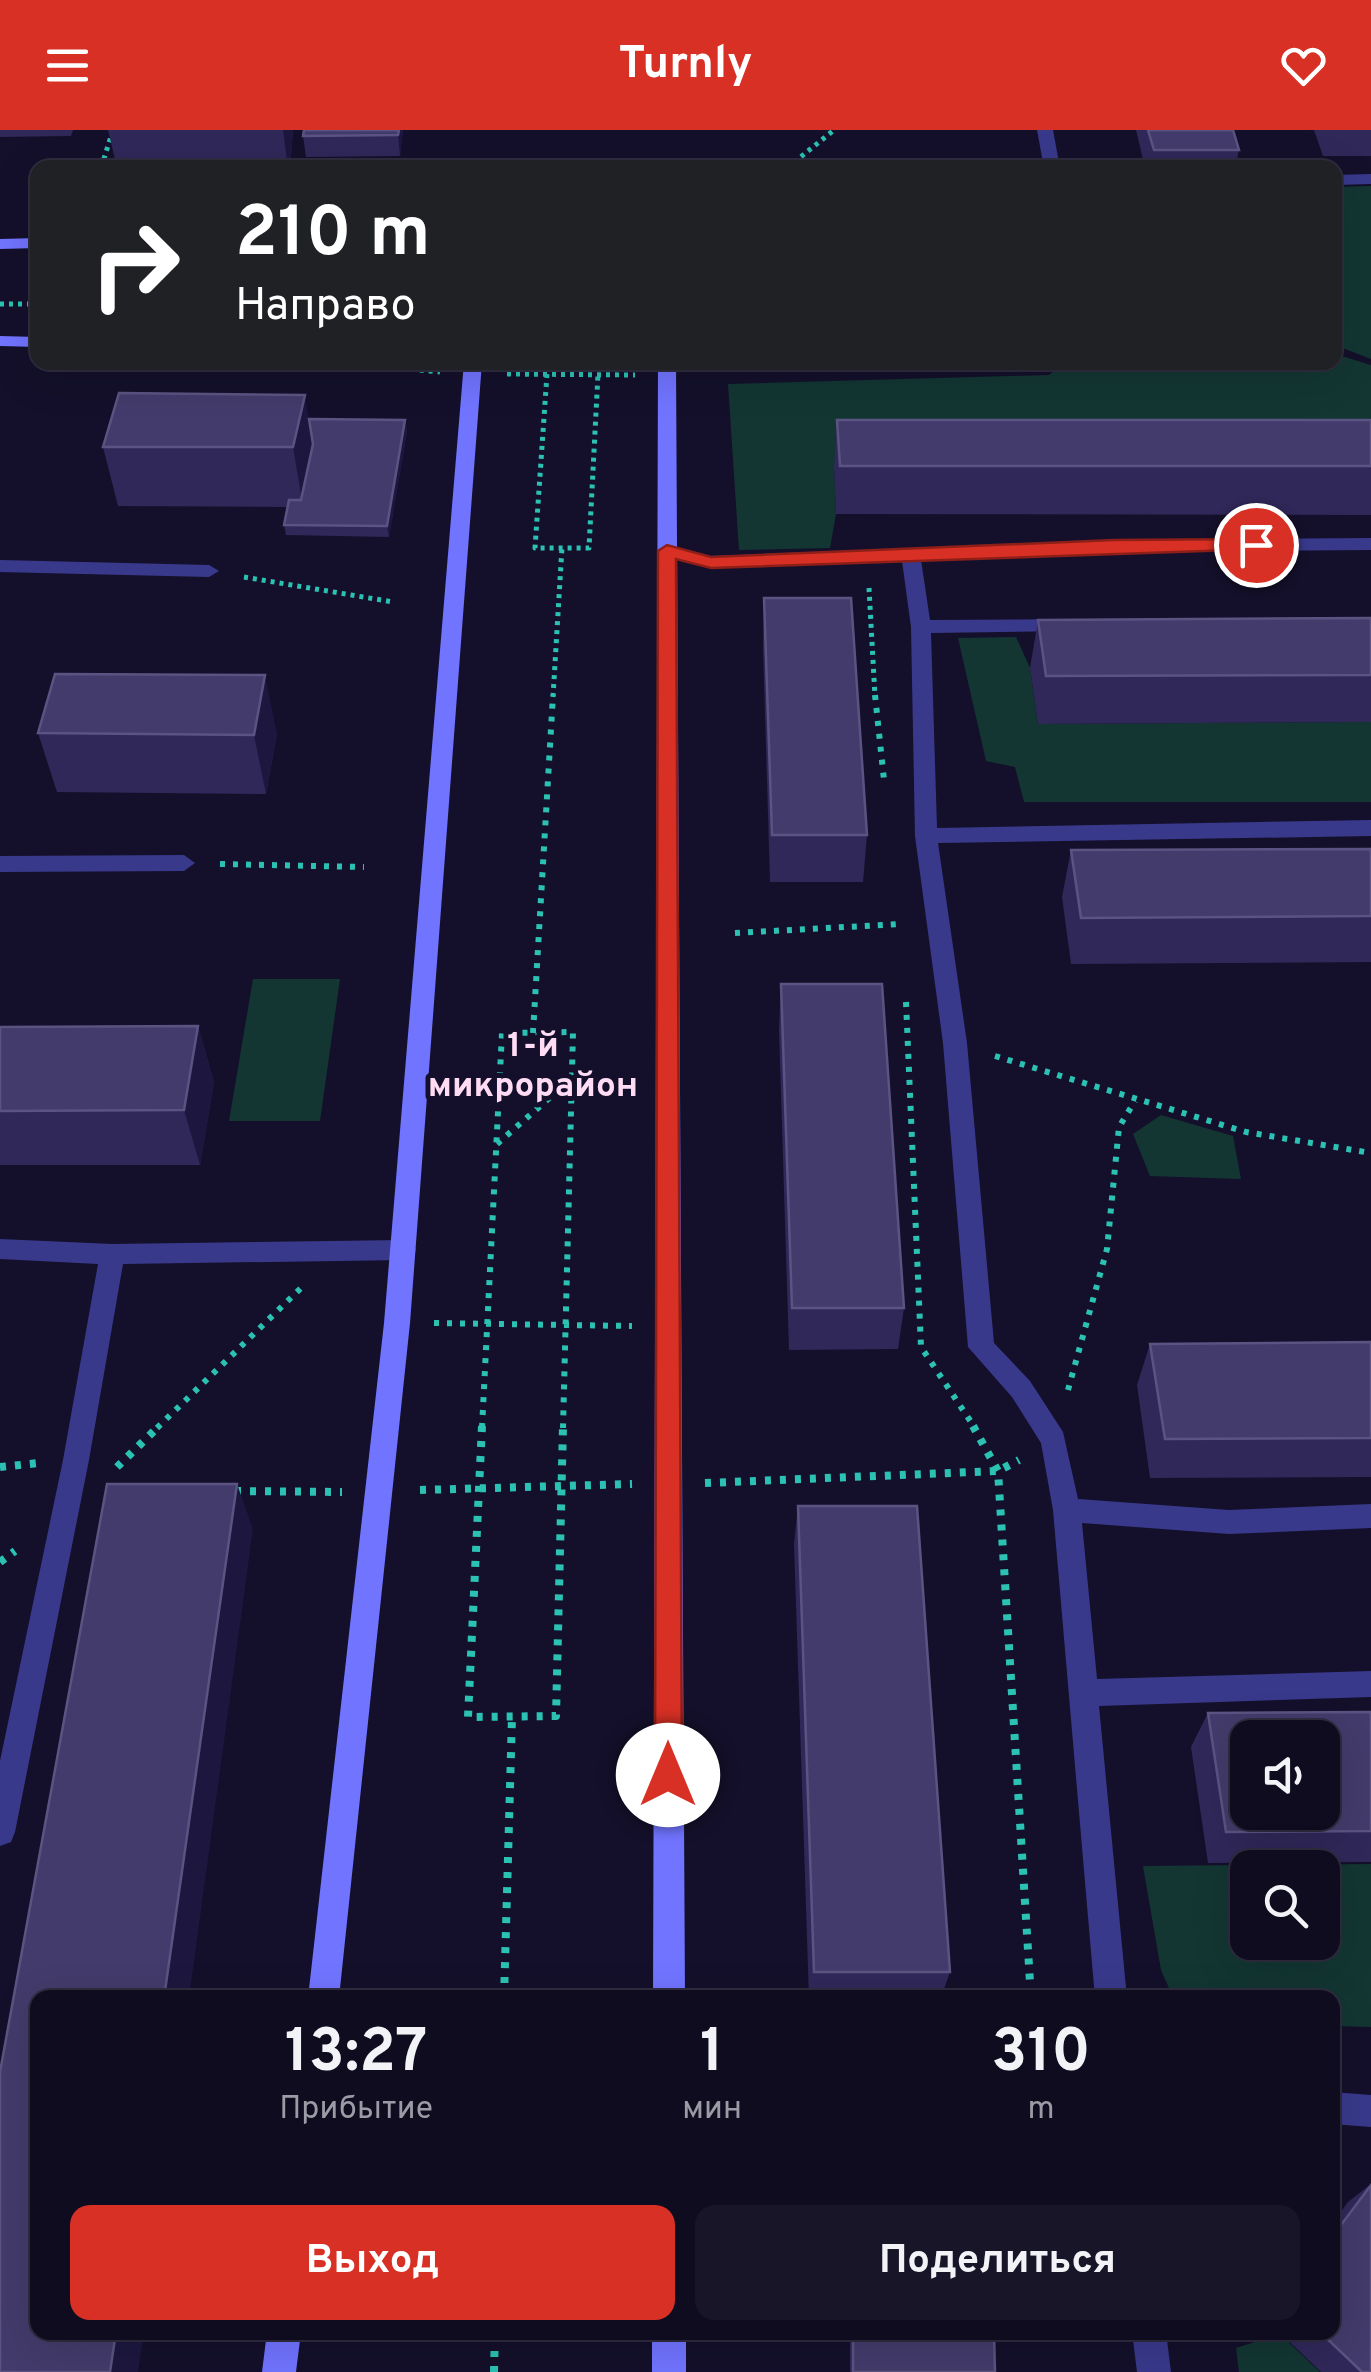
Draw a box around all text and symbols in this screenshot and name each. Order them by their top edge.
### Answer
text: Turnly [618,37,753,94]
icon: menu [40,38,95,93]
icon: heart [1276,38,1331,93]
text: 210 m [235,192,431,281]
icon: right [70,200,200,330]
text: Направо [235,279,416,336]
pin [1214,503,1299,588]
icon: arrive [1229,518,1284,573]
district label: 1-й микрорайон [428,1025,638,1109]
map controls [1230,1720,1340,1960]
button: sound [1230,1720,1340,1830]
position arrow [616,1723,720,1827]
button: search [1230,1850,1340,1960]
text: 13:27 [285,2017,428,2093]
text: 1 [700,2017,724,2093]
text: 310 [991,2017,1091,2093]
text: Прибытие [279,2090,433,2130]
text: мин [682,2090,742,2130]
text: m [1027,2090,1055,2130]
button: Выход [70,2205,675,2320]
button: Поделиться [695,2205,1300,2320]

